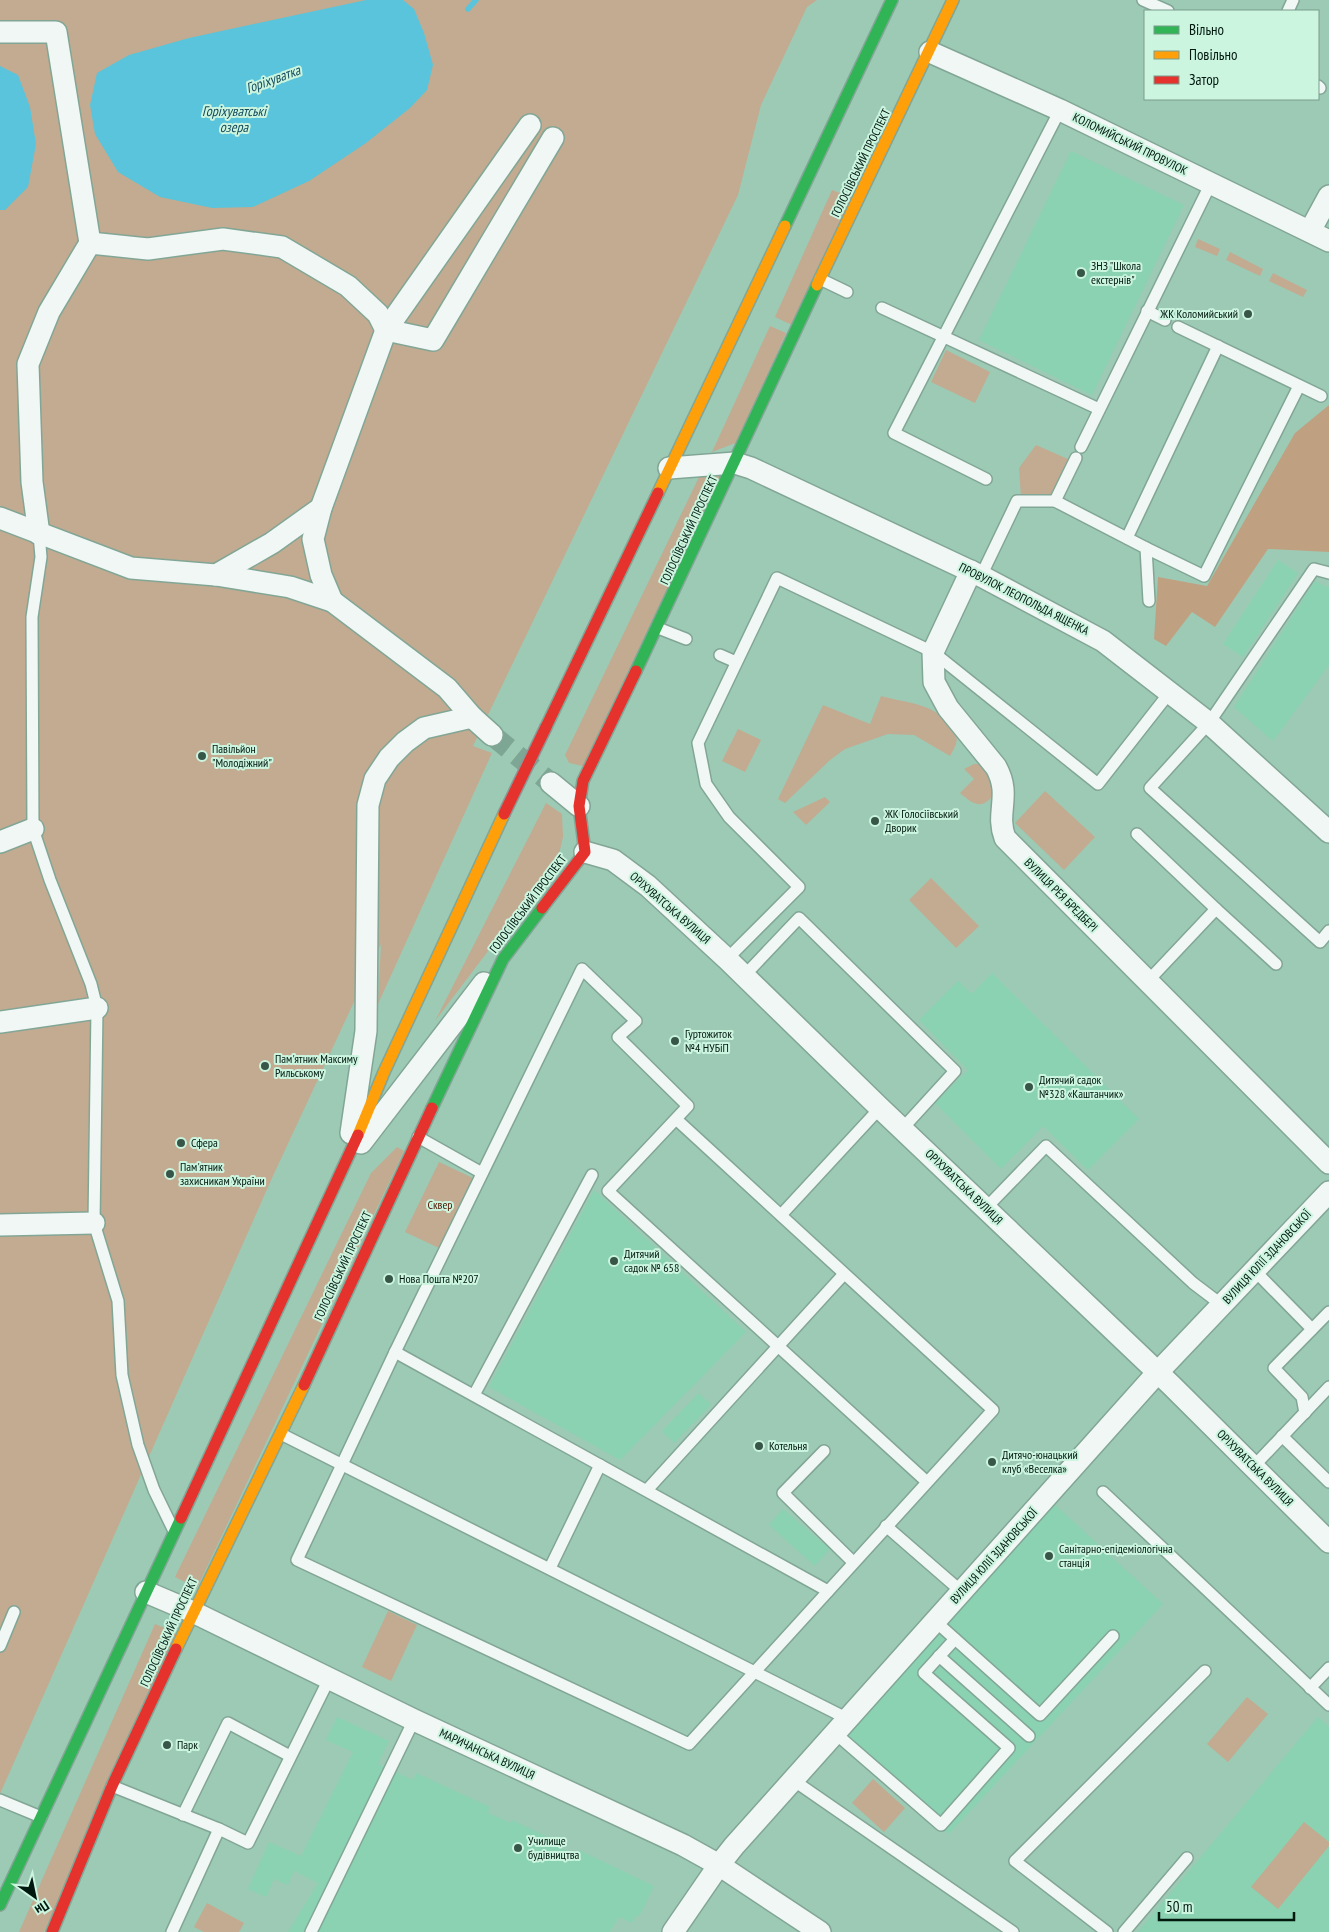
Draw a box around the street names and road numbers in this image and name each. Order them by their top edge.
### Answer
street label: ГОЛОСІЇВСЬКИЙ ПРОСПЕКТ [828,106,894,219]
street label: КОЛОМИЙСЬКИЙ ПРОВУЛОК [1070,109,1190,178]
street label: ГОЛОСІЇВСЬКИЙ ПРОСПЕКТ [657,472,721,587]
street label: ПРОВУЛОК ЛЕОПОЛЬДА ЯЩЕНКА [957,559,1092,638]
street label: ГОЛОСІЇВСЬКИЙ ПРОСПЕКТ [486,851,570,956]
street label: ВУЛИЦЯ РЕЯ БРЕДБЕРІ [1021,855,1101,935]
street label: ОРІХУВАТСЬКА ВУЛИЦЯ [627,869,714,947]
street label: ОРІХУВАТСЬКА ВУЛИЦЯ [923,1146,1006,1227]
street label: ВУЛИЦЯ ЮЛІЇ ЗДАНОВСЬКОЇ [1219,1206,1314,1307]
street label: ГОЛОСІЇВСЬКИЙ ПРОСПЕКТ [311,1208,375,1323]
street label: ОРІХУВАТСЬКА ВУЛИЦЯ [1214,1426,1297,1509]
street label: ВУЛИЦЯ ЮЛІЇ ЗДАНОВСЬКОЇ [947,1505,1040,1606]
street label: ГОЛОСІЇВСЬКИЙ ПРОСПЕКТ [137,1574,201,1689]
street label: МАРИЧАНСЬКА ВУЛИЦЯ [437,1725,537,1782]

